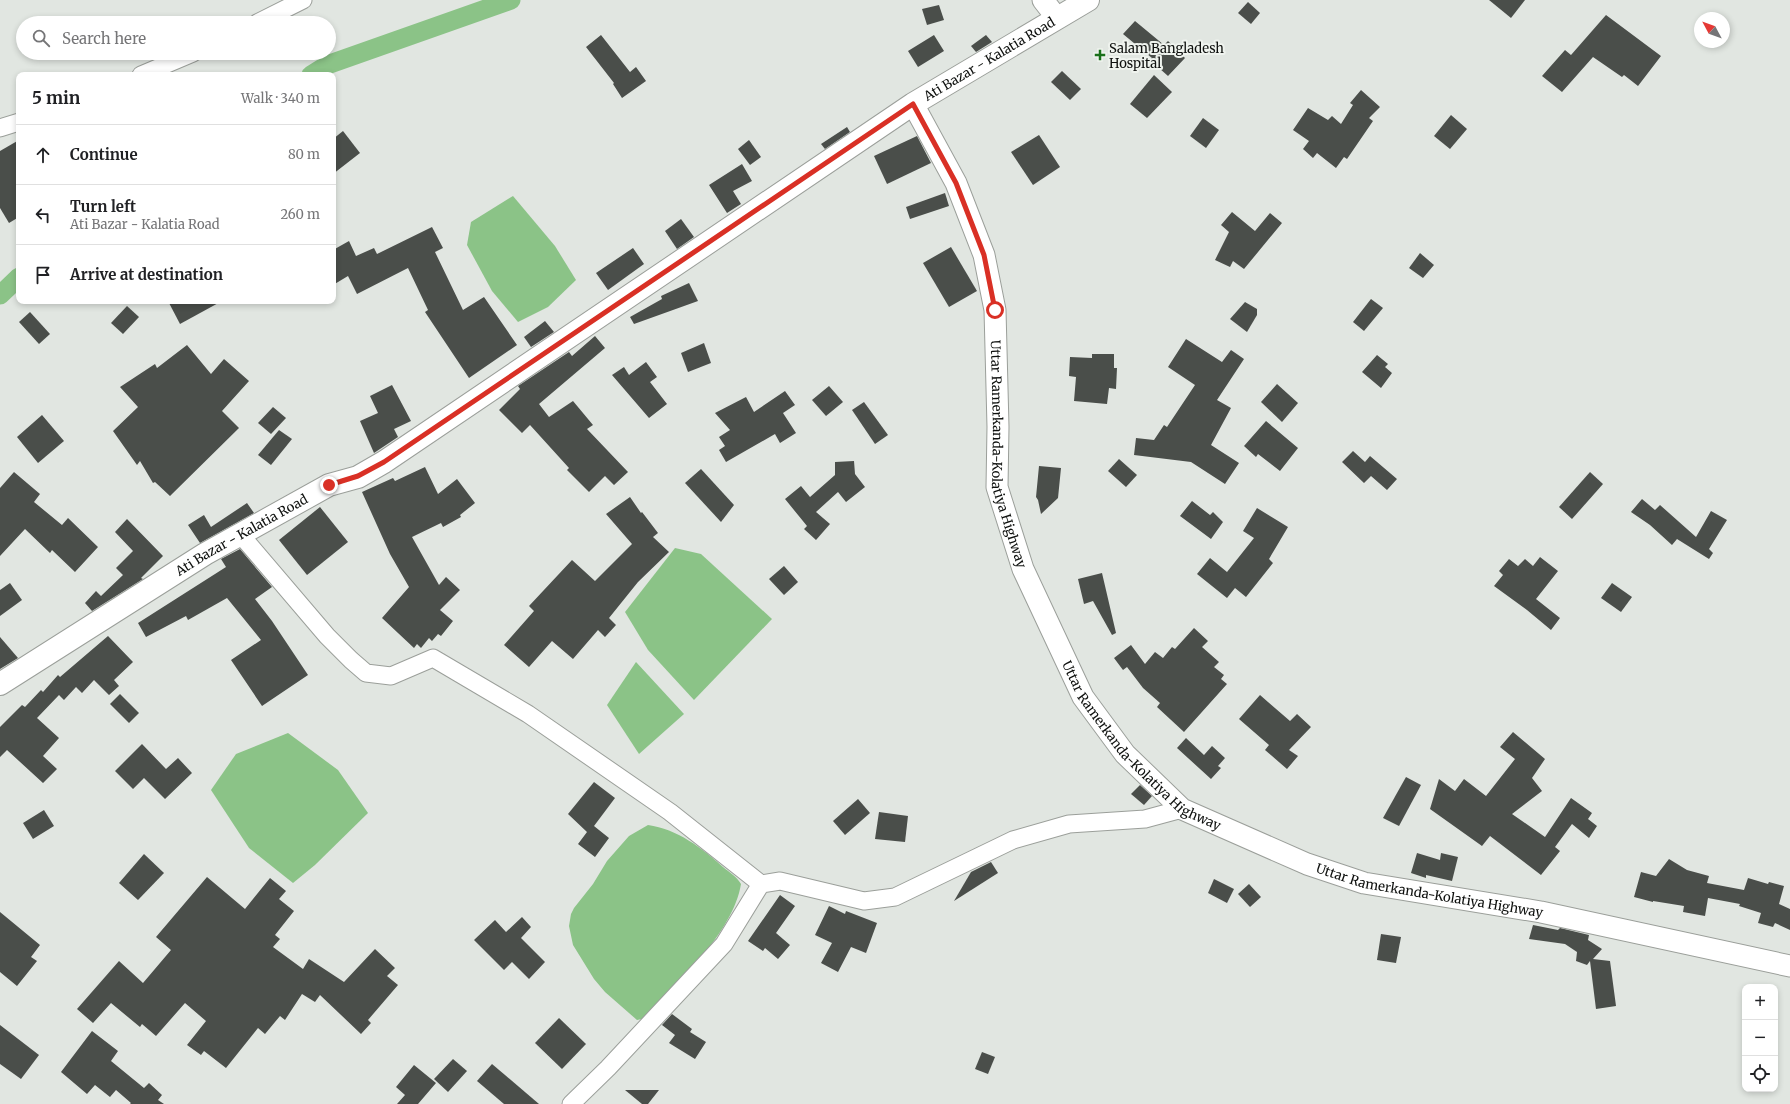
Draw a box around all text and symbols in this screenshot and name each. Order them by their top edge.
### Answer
north arrow [1694,12,1730,48]
street label: Ati Bazar - Kalatia Road [920,13,1058,105]
search box [16,16,336,60]
icon: search [30,27,52,49]
text: Search here [62,29,146,48]
place label: Salam Bangladesh Hospital [1109,40,1224,72]
marker: Salam Bangladesh Hospital [1094,49,1106,61]
text: 5 min [32,87,80,109]
text: Walk · 340 m [241,90,320,107]
icon: ahead [32,144,54,166]
text: Continue [70,145,138,164]
text: 80 m [288,146,320,163]
text: Turn left [70,197,136,216]
icon: left [32,204,54,226]
text: 260 m [280,206,320,223]
text: Ati Bazar - Kalatia Road [70,216,220,233]
icon: arrive [32,264,54,286]
text: Arrive at destination [70,265,223,284]
route start [986,301,1004,319]
street label: Uttar Ramerkanda-Kolatiya Highway [987,340,1031,570]
route end [320,476,338,494]
street label: Ati Bazar - Kalatia Road [171,490,311,580]
street label: Uttar Ramerkanda-Kolatiya Highway [1059,658,1224,834]
street label: Uttar Ramerkanda-Kolatiya Highway [1314,859,1545,921]
map controls [1742,984,1778,1092]
button: + [1742,984,1778,1020]
button: − [1742,1020,1778,1056]
button: locate [1742,1056,1778,1092]

